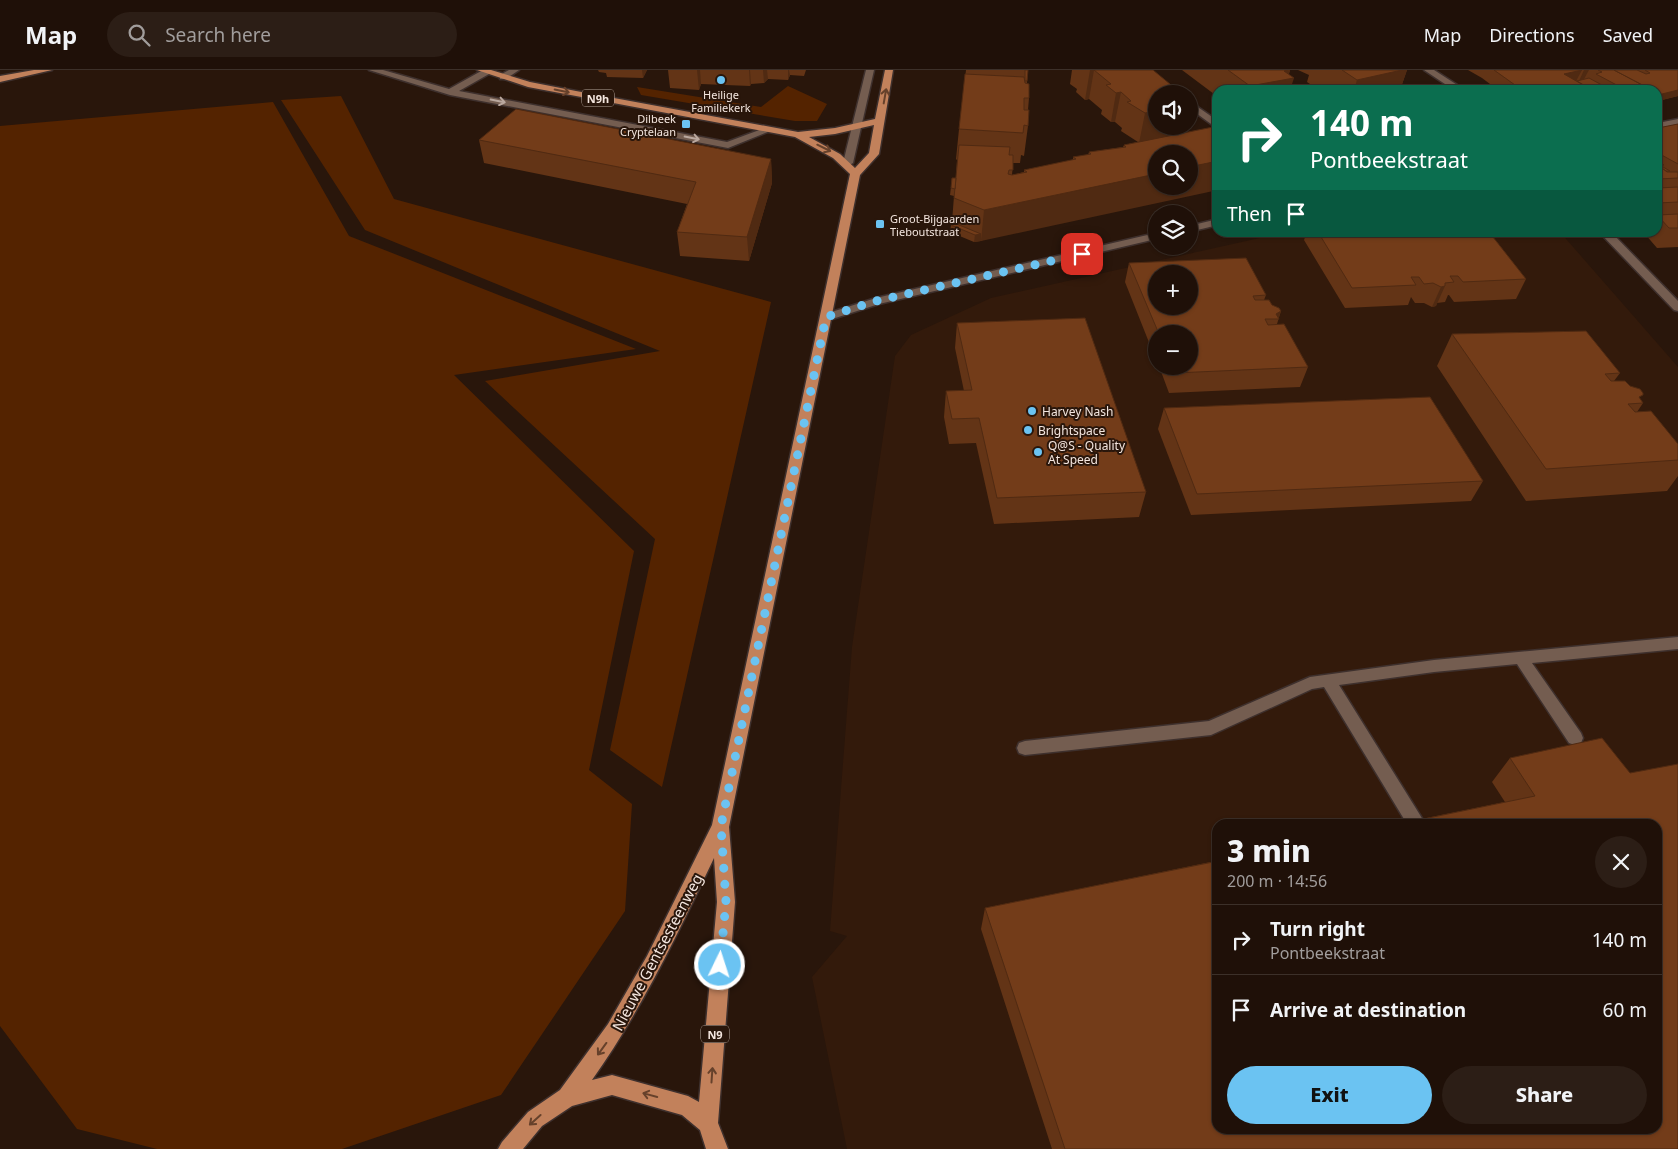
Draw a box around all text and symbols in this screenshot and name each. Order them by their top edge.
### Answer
search box [107,12,457,57]
text: Map [25,18,77,51]
icon: search [125,21,153,49]
text: Search here [165,22,271,48]
text: Map [1424,23,1461,47]
text: Directions [1489,23,1575,47]
text: Saved [1603,23,1653,47]
marker: Heilige Familiekerk [715,74,727,86]
map controls [1148,85,1198,375]
button: sound [1148,85,1198,135]
one-way arrow [553,87,569,96]
place label: Heilige Familiekerk [691,87,751,115]
one-way arrow [880,88,890,104]
road number: N9h [582,89,614,106]
one-way arrow [489,97,505,107]
text: 140 m [1310,99,1413,146]
icon: right [1227,105,1292,170]
place label: Dilbeek Cryptelaan [620,111,676,139]
marker: Dilbeek Cryptelaan [680,118,692,130]
one-way arrow [683,133,699,143]
one-way arrow [816,143,831,153]
text: Pontbeekstraat [1310,144,1468,174]
button: search [1148,145,1198,195]
icon: arrive [1282,200,1310,228]
text: Then [1227,201,1272,227]
button: layers [1148,205,1198,255]
place label: Groot-Bijgaarden Tieboutstraat [890,211,979,239]
marker: Groot-Bijgaarden Tieboutstraat [874,218,886,230]
pin [1061,233,1103,275]
icon: arrive [1068,240,1096,268]
button: + [1148,265,1198,315]
button: − [1148,325,1198,375]
place label: Harvey Nash [1042,403,1113,420]
marker: Harvey Nash [1026,405,1038,417]
place label: Brightspace [1038,422,1106,439]
marker: Brightspace [1022,424,1034,436]
place label: Q@S - Quality At Speed [1048,437,1126,468]
marker: Q@S - Quality At Speed [1032,446,1044,458]
text: 3 min [1227,830,1311,871]
button: close [1595,836,1647,888]
street label: Nieuwe Gentsesteenweg [607,870,707,1034]
text: 200 m · 14:56 [1227,870,1327,892]
text: Turn right [1270,916,1365,942]
icon: right [1227,926,1255,954]
text: 140 m [1592,927,1647,953]
position arrow [693,938,745,990]
text: Pontbeekstraat [1270,942,1385,964]
icon: arrive [1227,996,1255,1024]
text: Arrive at destination [1270,997,1466,1023]
text: 60 m [1603,997,1647,1023]
road number: N9 [701,1026,729,1042]
one-way arrow [597,1042,607,1056]
button: Exit [1227,1066,1432,1124]
button: Share [1442,1066,1647,1124]
one-way arrow [707,1067,716,1083]
one-way arrow [642,1090,658,1100]
one-way arrow [529,1114,542,1126]

